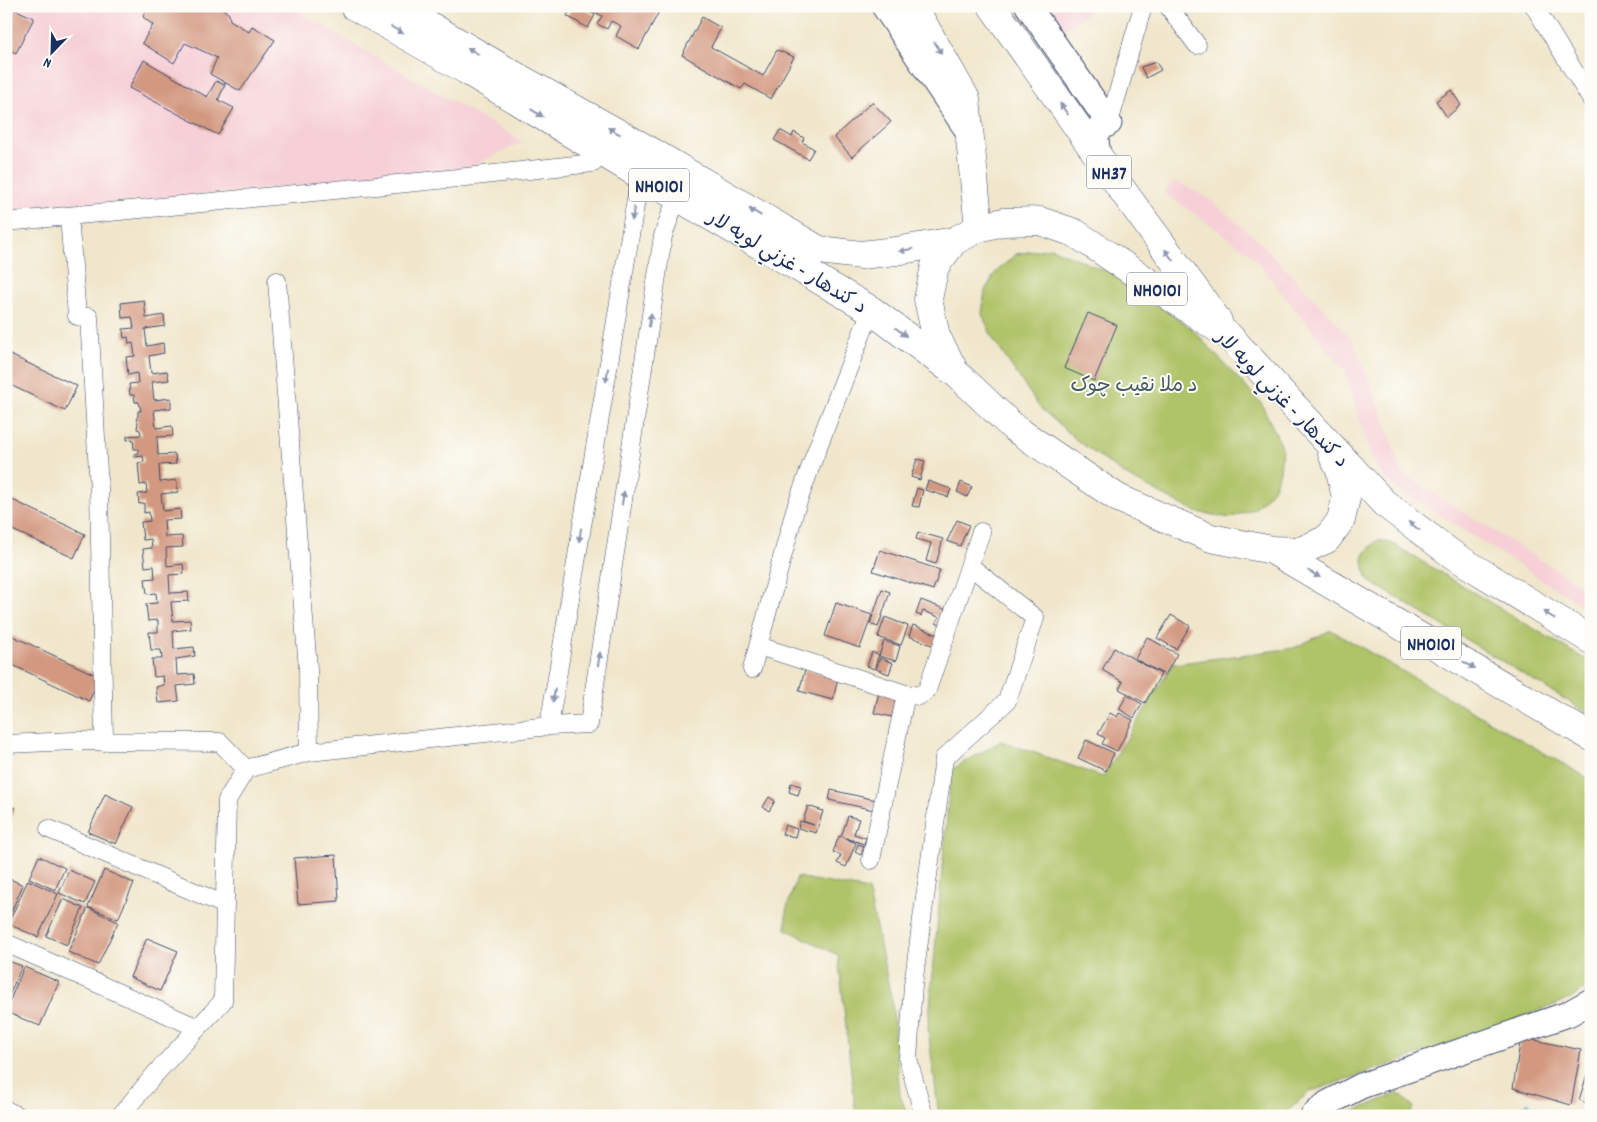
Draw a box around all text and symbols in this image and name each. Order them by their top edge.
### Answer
one-way arrow [390,26,403,35]
north arrow [28,28,78,78]
one-way arrow [933,42,942,55]
one-way arrow [465,47,480,55]
text: N [41,52,55,73]
one-way arrow [1059,102,1069,115]
one-way arrow [530,108,543,117]
one-way arrow [607,127,621,135]
road number: NH37 [1086,156,1132,188]
road number: NH0101 [629,168,689,202]
street label: د کندهار - غزني لويه لار [699,204,871,323]
one-way arrow [629,207,637,223]
one-way arrow [748,208,761,217]
one-way arrow [898,246,914,254]
one-way arrow [1164,248,1174,262]
road number: NH0101 [1127,272,1187,306]
one-way arrow [646,312,654,328]
street label: د کندهار - غزني لويه لار [1206,324,1354,476]
one-way arrow [894,327,908,337]
one-way arrow [602,367,610,383]
park label: د ملا نقيب چوک [1071,373,1197,401]
one-way arrow [619,490,627,506]
one-way arrow [1408,520,1421,531]
one-way arrow [576,527,584,543]
one-way arrow [1307,570,1321,579]
one-way arrow [1543,610,1556,619]
road number: NH0101 [1401,626,1461,660]
one-way arrow [595,650,603,666]
one-way arrow [1463,661,1476,670]
one-way arrow [549,688,557,704]

